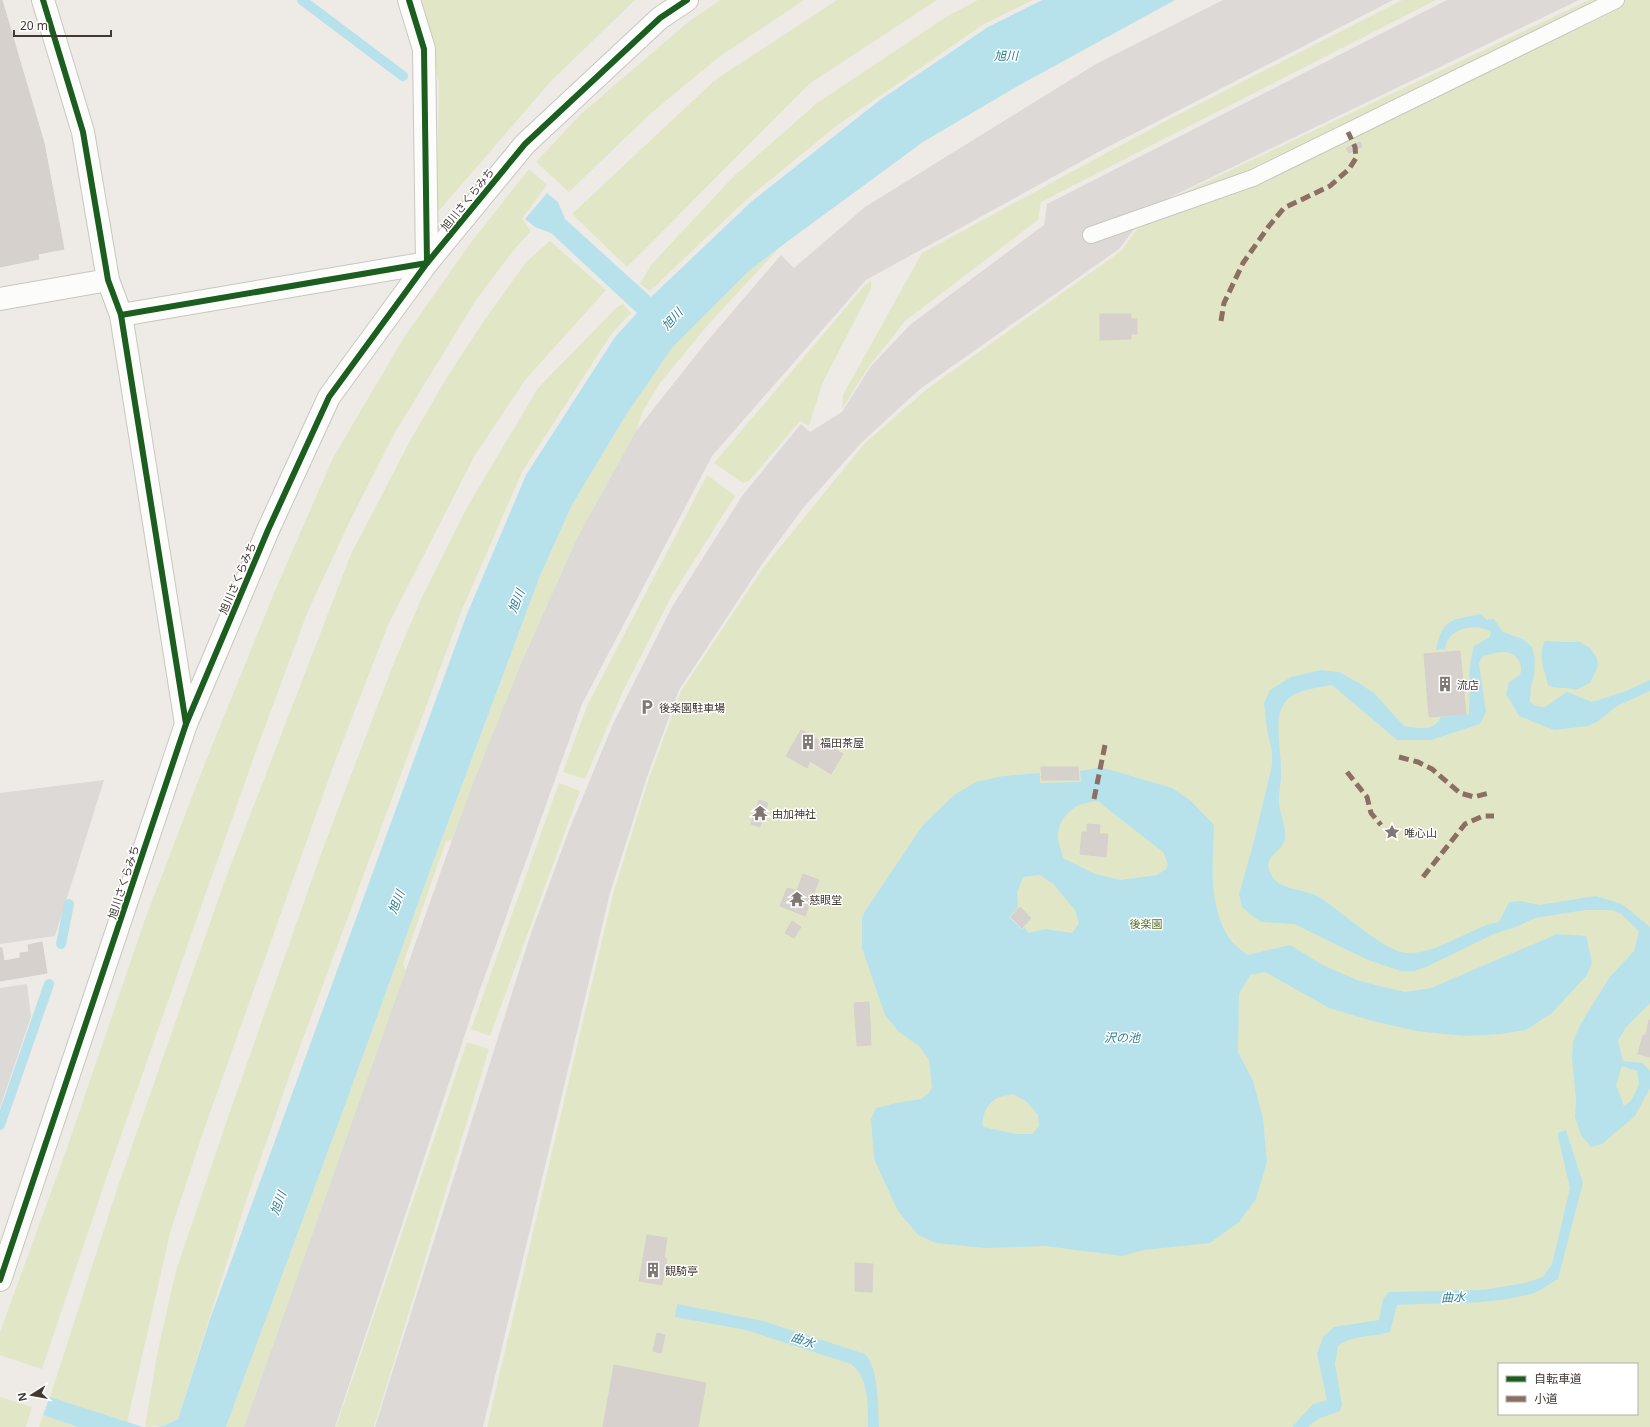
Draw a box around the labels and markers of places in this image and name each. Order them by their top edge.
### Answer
building icon: 流店 [1436,675,1454,693]
place label: 流店 [1457,677,1479,692]
parking icon: 後楽園駐車場 [638,698,656,716]
place label: 後楽園駐車場 [659,700,725,715]
building icon: 福田茶屋 [799,733,817,751]
place label: 福田茶屋 [820,735,864,750]
temple icon: 由加神社 [751,804,769,822]
place label: 由加神社 [772,806,816,821]
place icon: 唯心山 [1383,823,1401,841]
place label: 唯心山 [1404,825,1437,840]
temple icon: 慈眼堂 [788,890,806,908]
place label: 慈眼堂 [809,892,842,907]
building icon: 観騎亭 [644,1261,662,1279]
place label: 観騎亭 [665,1263,698,1278]

